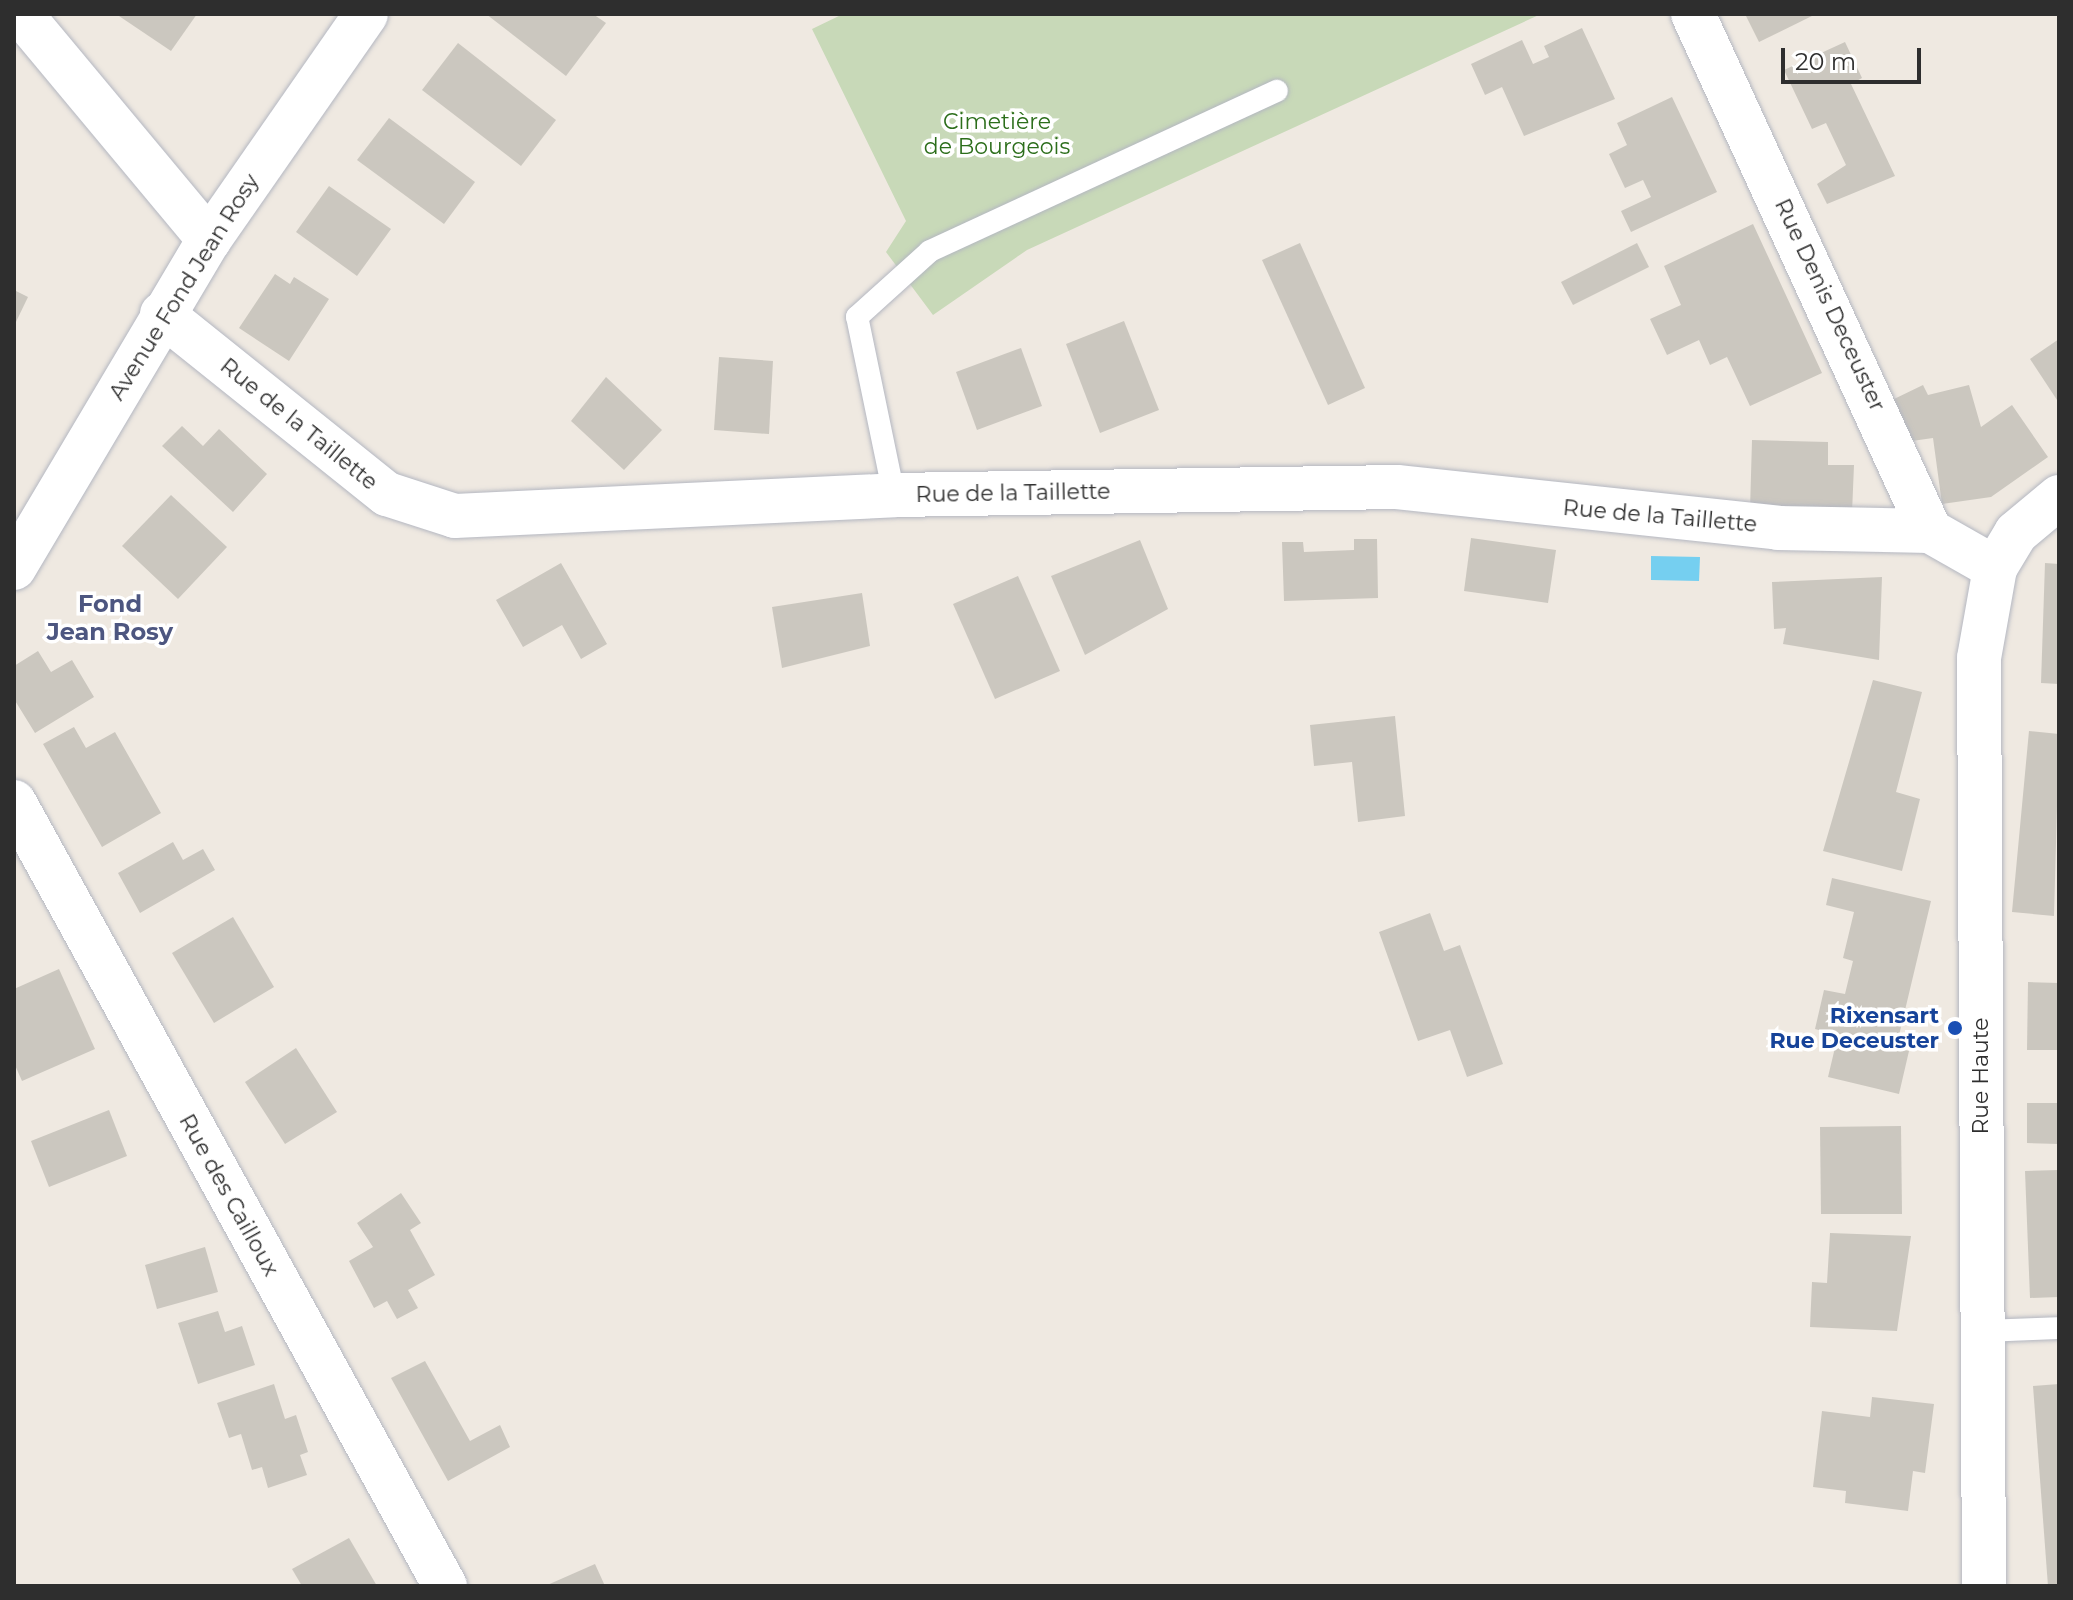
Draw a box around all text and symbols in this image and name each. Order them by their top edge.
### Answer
scale bar [1785,32,1925,82]
text: 20 m [1795,47,1856,76]
park label: Cimetière de Bourgeois [924,108,1070,160]
street label: Avenue Fond Jean Rosy [103,169,265,405]
street label: Rue Denis Deceuster [1769,194,1891,416]
street label: Rue de la Taillette [215,352,383,496]
street label: Rue de la Taillette [915,478,1111,508]
street label: Rue de la Taillette [1562,494,1758,538]
district label: Fond Jean Rosy [47,590,173,646]
place label: Rixensart Rue Deceuster [1769,1002,1939,1054]
street label: Rue Haute [1968,1017,1994,1135]
marker: Rixensart Rue Deceuster [1946,1019,1964,1037]
street label: Rue des Cailloux [174,1109,284,1281]

